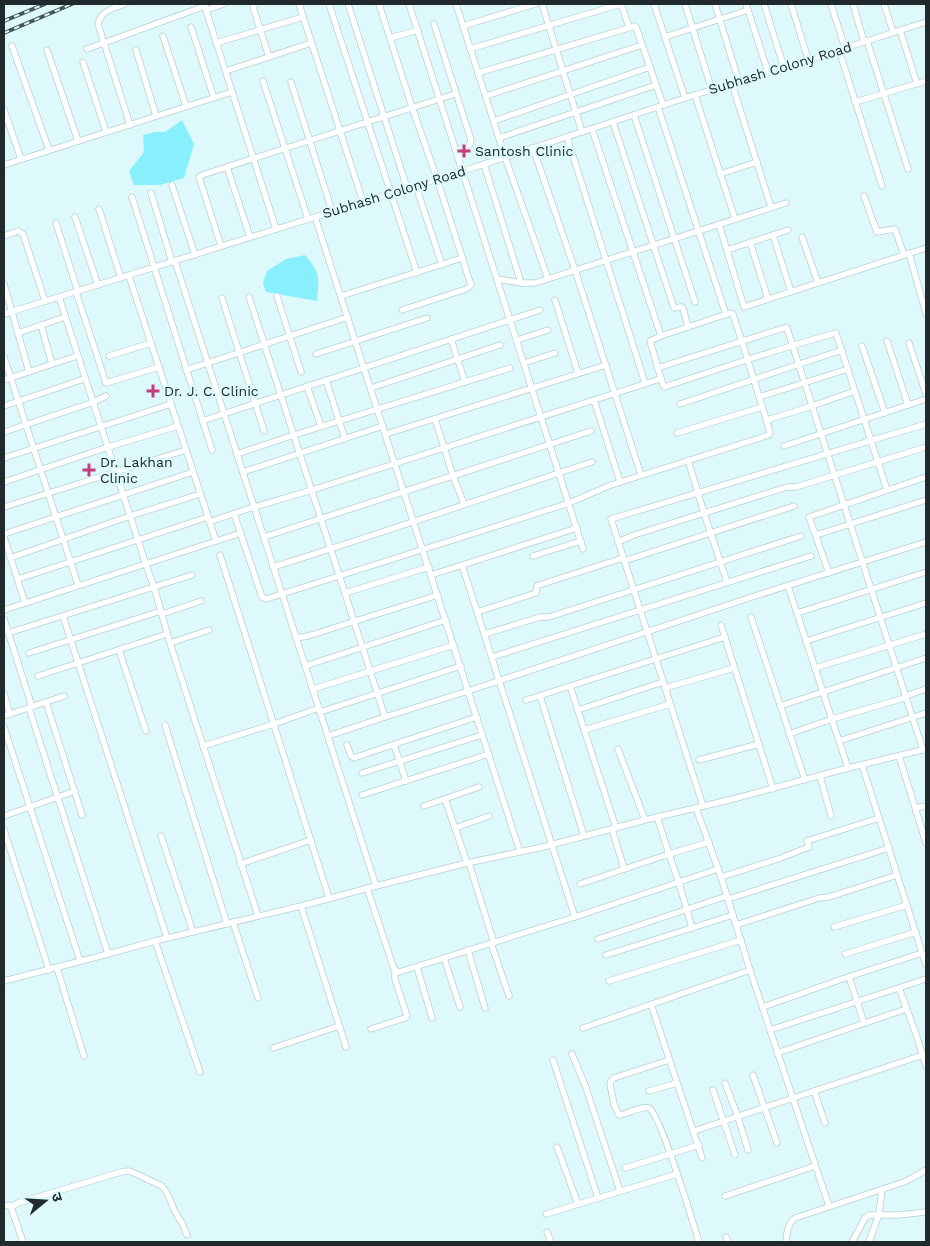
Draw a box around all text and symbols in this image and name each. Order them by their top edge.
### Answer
street label: Subhash Colony Road [707,39,853,97]
place label: Santosh Clinic [475,143,573,159]
marker: Santosh Clinic [457,144,471,158]
street label: Subhash Colony Road [321,163,467,221]
place label: Dr. J. C. Clinic [164,383,259,399]
marker: Dr. J. C. Clinic [146,384,160,398]
place label: Dr. Lakhan Clinic [100,454,173,486]
marker: Dr. Lakhan Clinic [82,463,96,477]
north arrow [20,1176,70,1226]
text: उ [48,1191,66,1204]

